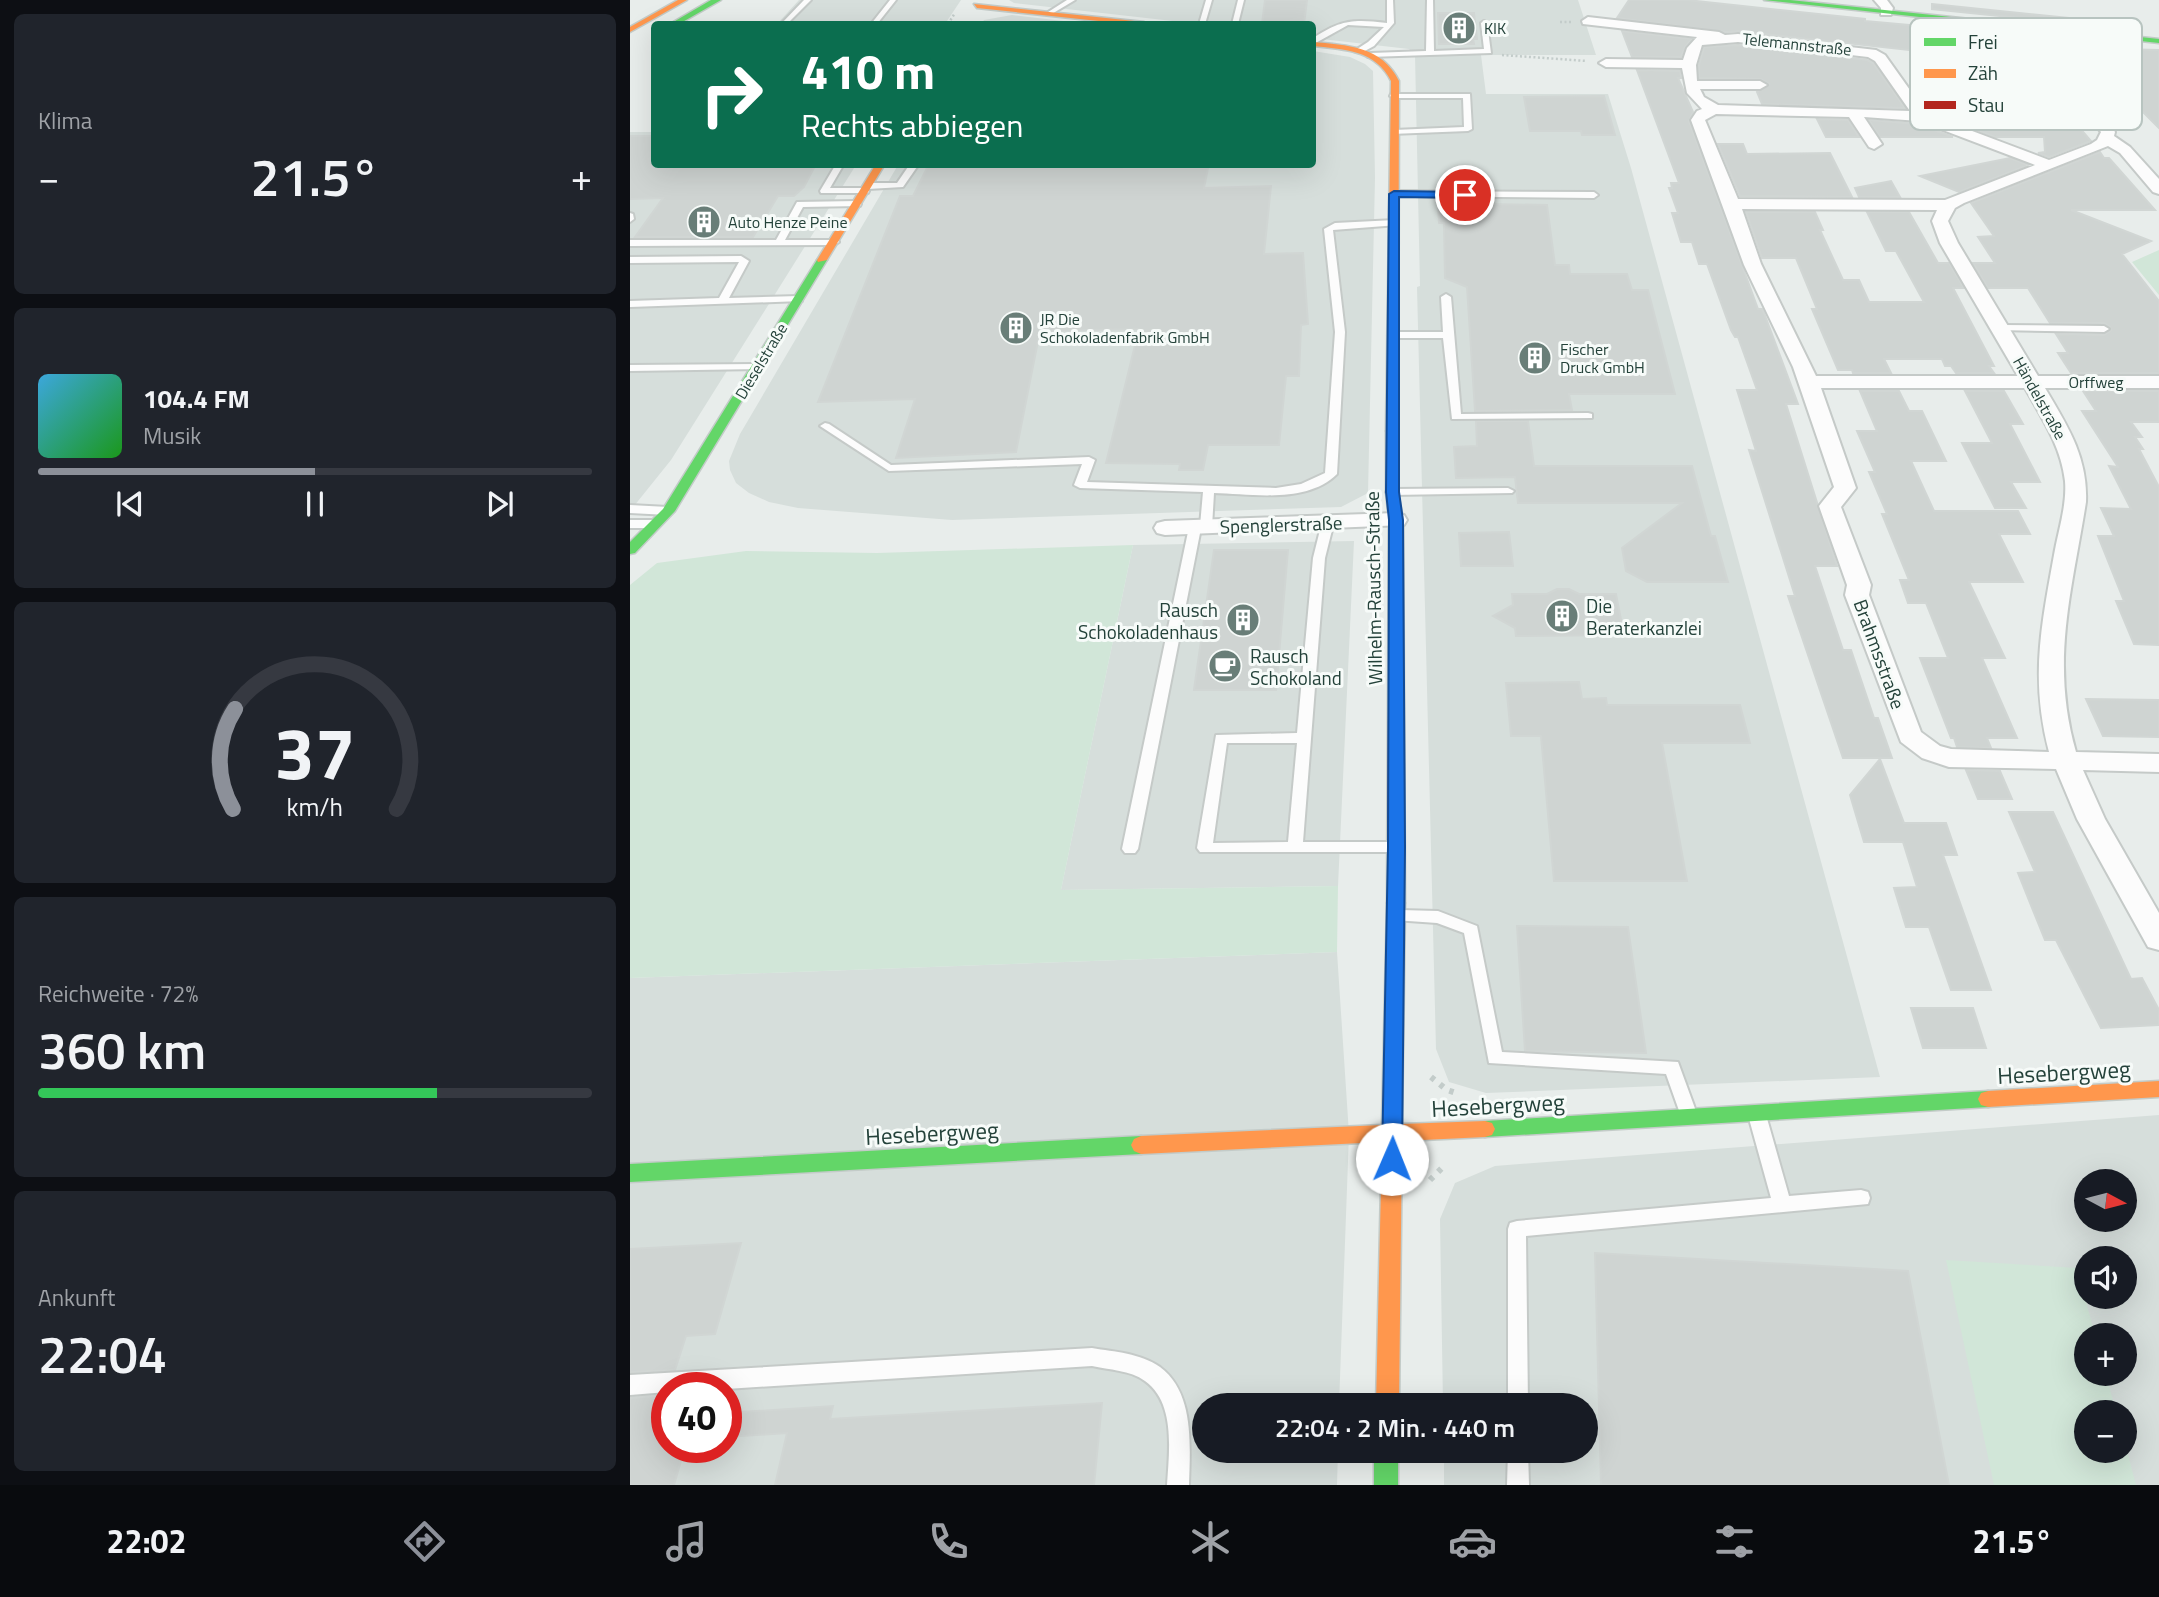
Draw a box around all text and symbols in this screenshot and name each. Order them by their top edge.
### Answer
building icon: KIK [1440,9,1478,47]
place label: KIK [1484,16,1506,40]
legend [1910,18,2142,130]
street label: Telemannstraße [1741,26,1853,62]
text: Frei [1968,27,1998,56]
text: 410 m [801,33,935,108]
icon: right [686,49,777,140]
text: Zäh [1968,58,1998,87]
text: Stau [1968,90,2004,119]
text: Rechts abbiegen [801,101,1023,149]
text: Klima [38,103,92,138]
text: 21.5° [251,137,379,216]
text: − [38,148,59,206]
text: + [571,148,592,206]
pin [1435,165,1495,225]
icon: arrive [1446,176,1484,214]
building icon: Auto Henze Peine [685,203,723,241]
place label: Auto Henze Peine [728,210,848,234]
place label: JR Die Schokoladenfabrik GmbH [1040,307,1210,349]
building icon: JR Die Schokoladenfabrik GmbH [997,309,1035,347]
street label: Dieselstraße [729,318,793,404]
place label: Fischer Druck GmbH [1560,337,1645,379]
building icon: Fischer Druck GmbH [1516,339,1554,377]
street label: Händelstraße [2007,352,2073,444]
street label: Orffweg [2068,370,2124,394]
text: 104.4 FM [143,379,250,418]
text: Musik [143,418,201,453]
icon: previous [111,485,149,523]
icon: pause [296,485,334,523]
icon: next [481,485,519,523]
street label: Wilhelm-Rausch-Straße [1357,491,1389,685]
street label: Spenglerstraße [1219,507,1343,541]
place label: Die Beraterkanzlei [1586,591,1702,642]
place label: Rausch Schokoladenhaus [1078,595,1218,646]
street label: Brahmsstraße [1847,595,1913,713]
building icon: Die Beraterkanzlei [1543,597,1581,635]
building icon: Rausch Schokoladenhaus [1224,601,1262,639]
place label: Rausch Schokoland [1250,641,1342,692]
cafe icon: Rausch Schokoland [1206,647,1244,685]
text: 37 [274,697,356,807]
text: km/h [287,787,343,825]
text: Reichweite · 72% [38,976,198,1011]
text: 360 km [38,1010,206,1089]
street label: Hesebergweg [1996,1051,2132,1093]
street label: Hesebergweg [1430,1084,1566,1126]
street label: Hesebergweg [864,1112,1000,1154]
position arrow [1355,1122,1429,1196]
north arrow [2074,1169,2137,1232]
map controls [2074,1169,2137,1463]
button: sound [2074,1246,2137,1309]
text: Ankunft [38,1280,115,1315]
text: 22:04 [38,1314,167,1393]
button: + [2074,1323,2137,1386]
speed limit sign: 40 [651,1372,742,1463]
button: − [2074,1400,2137,1463]
text: 22:04 · 2 Min. · 440 m [1275,1408,1515,1447]
text: 22:02 [107,1517,186,1565]
icon: directions [400,1517,449,1566]
icon: music [662,1517,711,1566]
icon: phone [924,1517,973,1566]
icon: climate [1186,1517,1235,1566]
icon: car [1448,1517,1497,1566]
icon: filters [1710,1517,1759,1566]
text: 21.5° [1973,1517,2052,1565]

